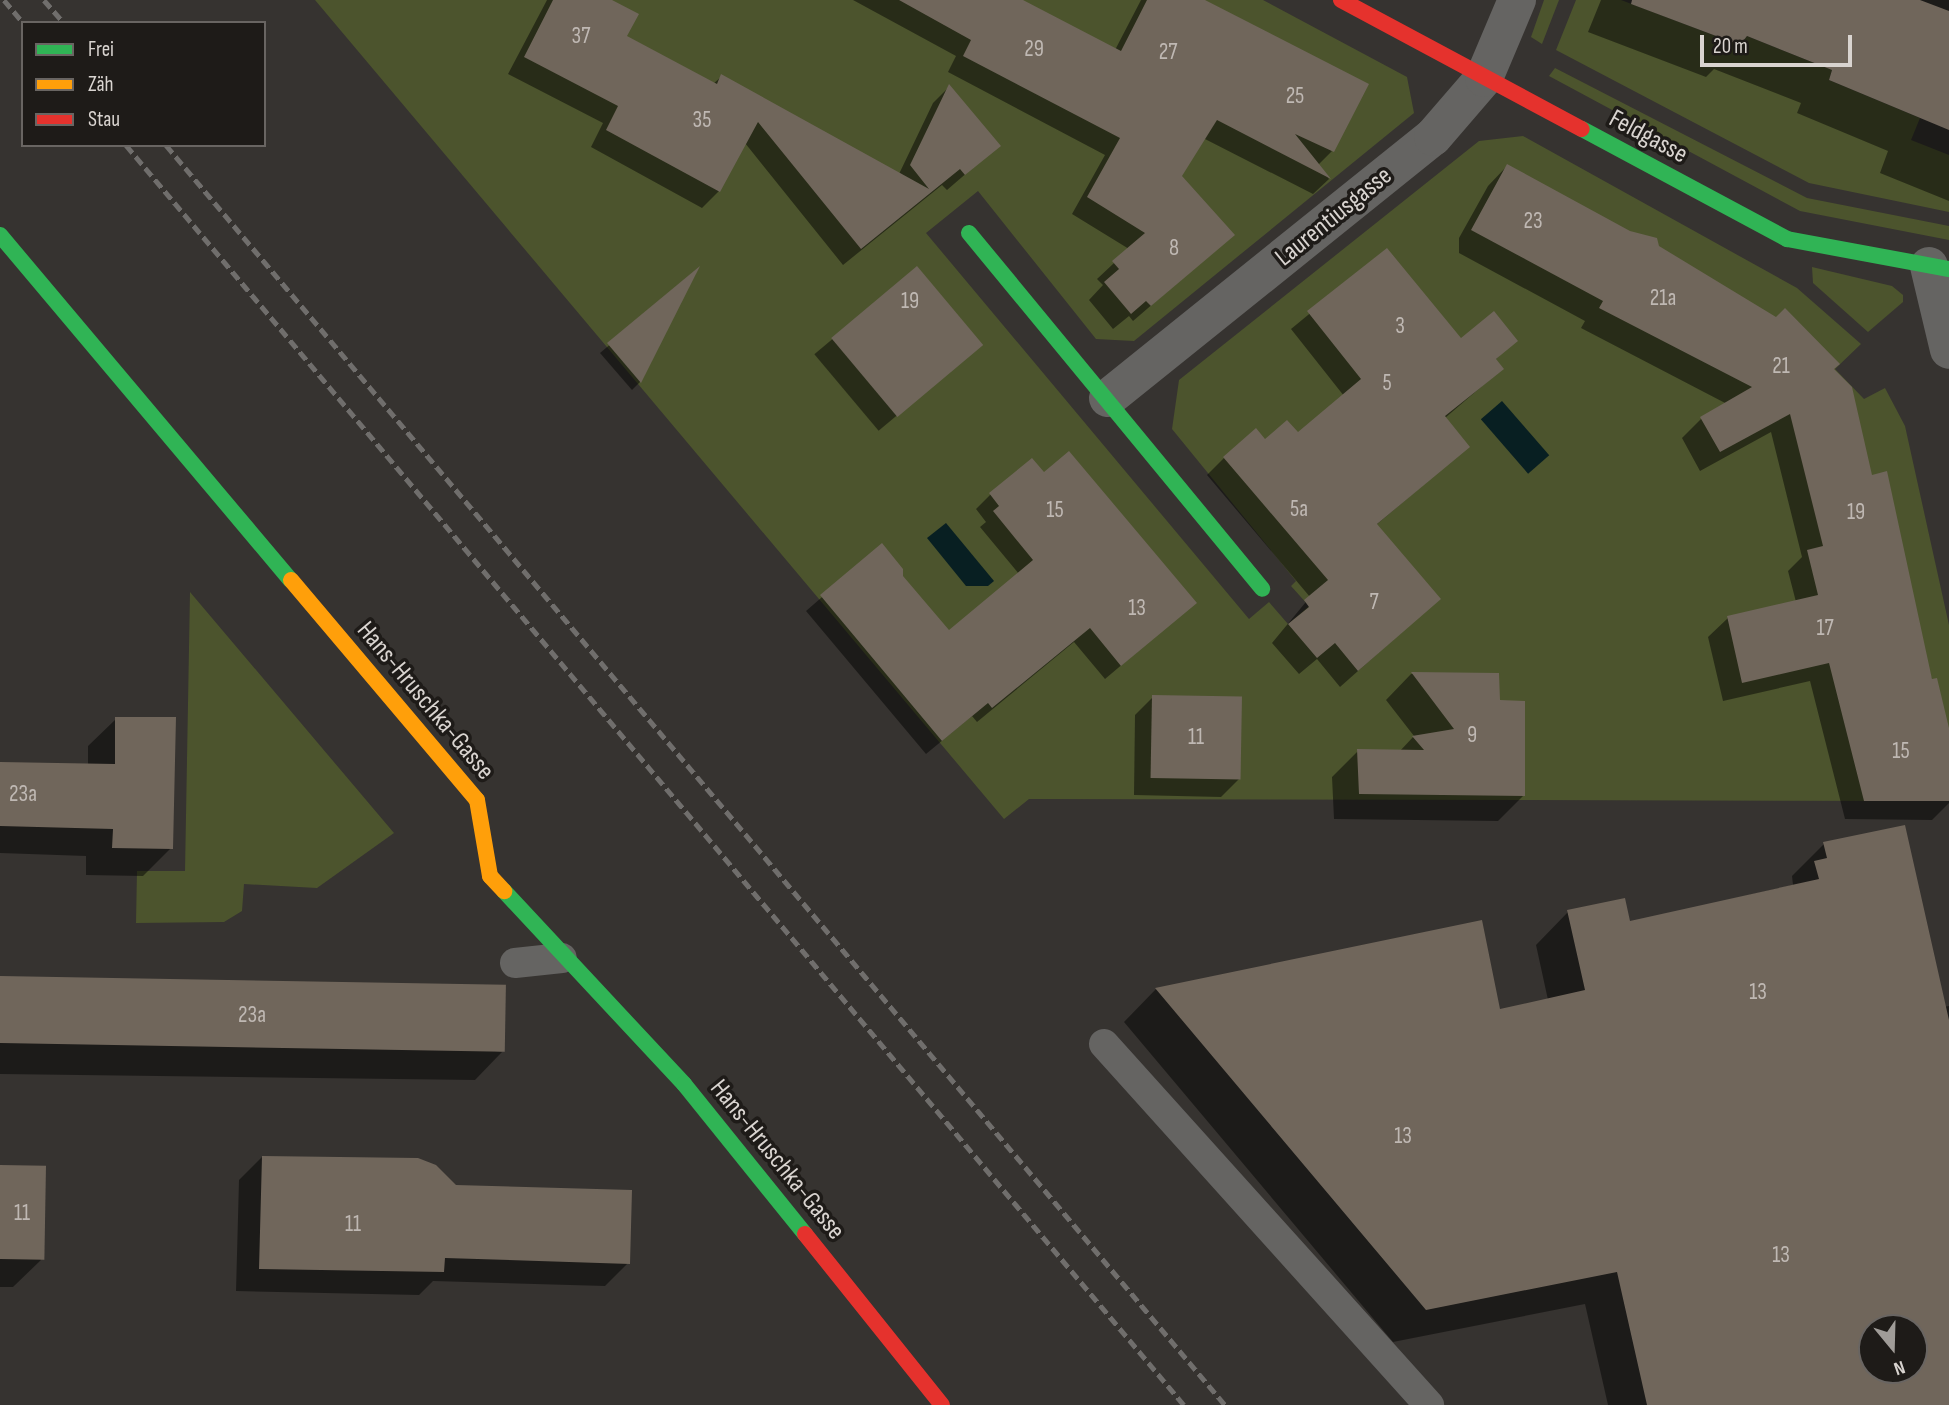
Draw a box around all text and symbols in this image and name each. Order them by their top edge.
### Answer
legend [21,21,266,147]
scale bar [1704,21,1856,65]
house number: 37 [572,22,590,50]
text: 20 m [1713,34,1748,59]
house number: 29 [1024,35,1044,63]
text: Frei [88,37,114,62]
house number: 27 [1159,38,1177,66]
text: Zäh [88,72,114,97]
house number: 25 [1286,82,1304,110]
street label: Feldgasse [1603,103,1693,171]
house number: 35 [693,106,711,134]
text: Stau [88,107,120,132]
street label: Laurentiusgasse [1269,161,1399,273]
house number: 23 [1523,207,1543,235]
house number: 8 [1169,234,1179,262]
house number: 21a [1650,284,1676,312]
house number: 19 [901,287,919,315]
house number: 3 [1395,312,1405,340]
house number: 21 [1772,352,1790,380]
house number: 5 [1382,369,1392,397]
house number: 5a [1290,495,1308,523]
house number: 15 [1046,496,1064,524]
house number: 19 [1847,498,1865,526]
house number: 7 [1369,588,1379,616]
house number: 13 [1128,594,1146,622]
house number: 17 [1816,614,1834,642]
street label: Hans-Hruschka-Gasse [350,616,500,786]
house number: 9 [1467,721,1477,749]
house number: 11 [1188,723,1204,751]
house number: 15 [1892,737,1910,765]
house number: 23a [9,780,37,808]
house number: 13 [1749,978,1767,1006]
house number: 23a [238,1001,266,1029]
street label: Hans-Hruschka-Gasse [703,1074,851,1246]
house number: 13 [1394,1122,1412,1150]
house number: 11 [14,1199,30,1227]
house number: 11 [345,1210,361,1238]
house number: 13 [1772,1241,1790,1269]
north arrow [1858,1314,1928,1384]
text: N [1891,1355,1908,1380]

